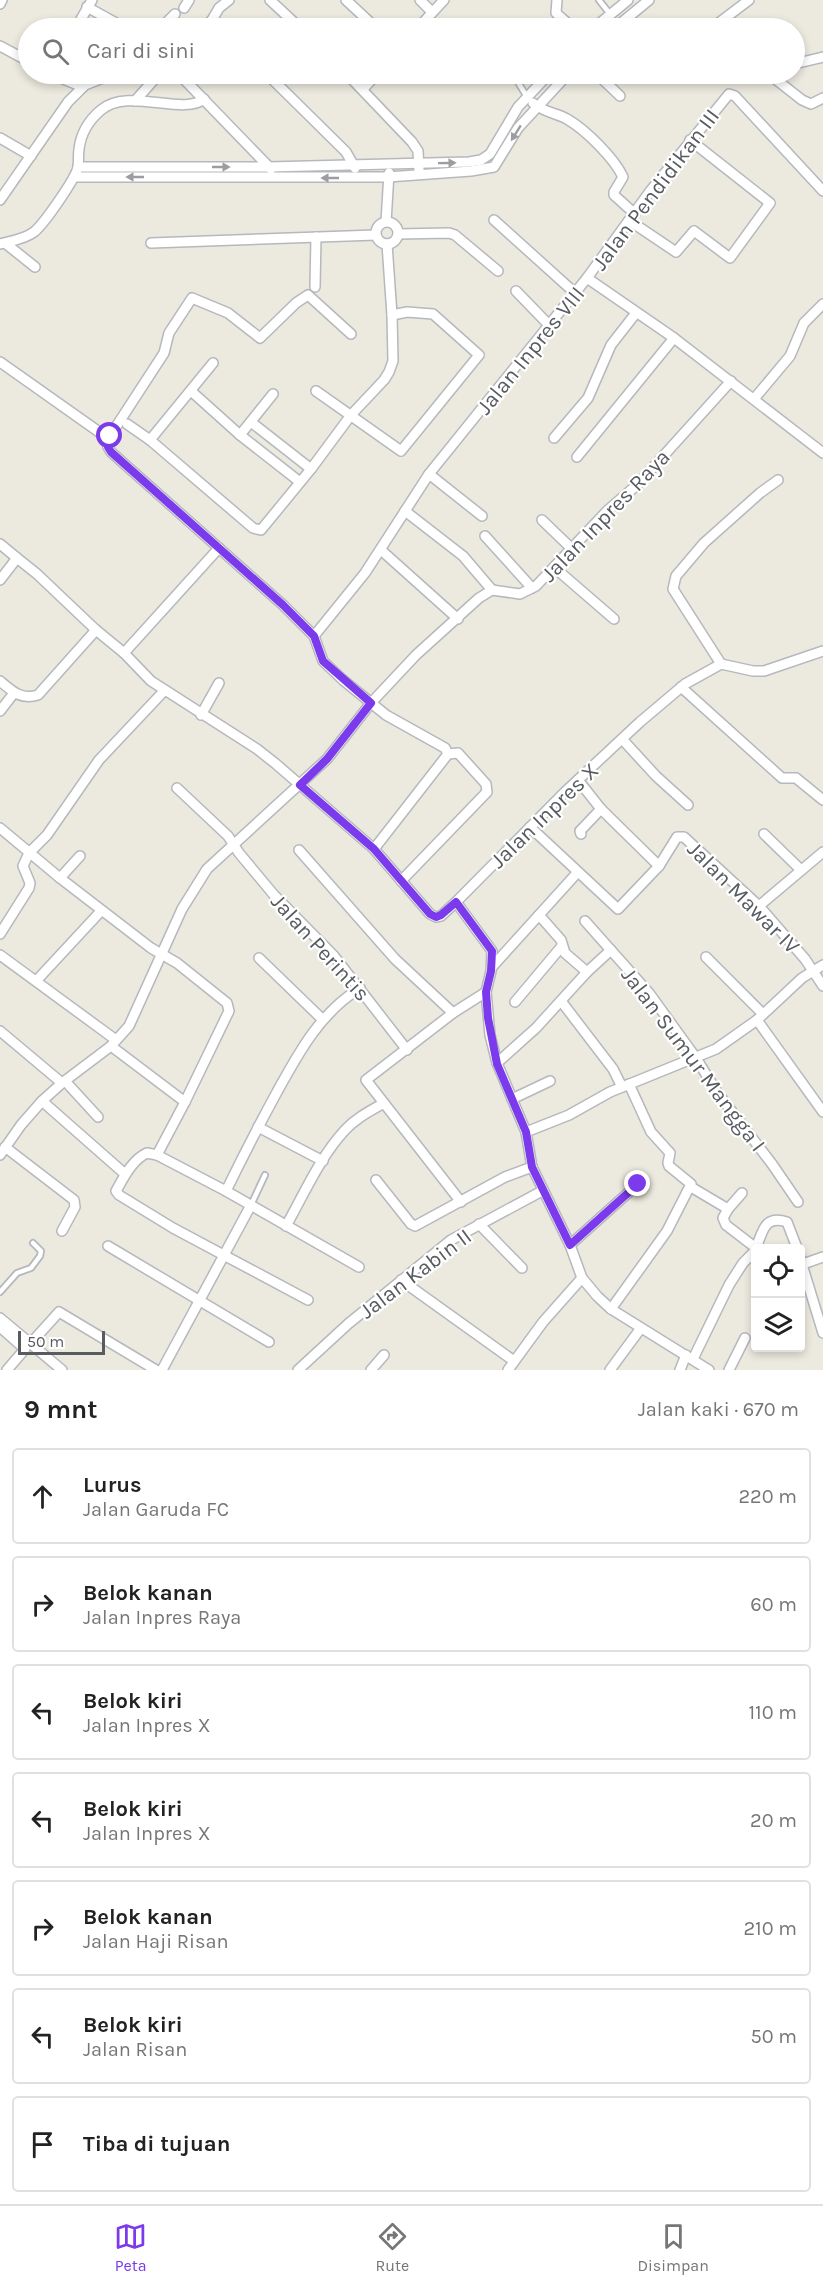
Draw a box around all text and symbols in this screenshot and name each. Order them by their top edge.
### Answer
search box [18,18,805,84]
icon: search [39,35,72,68]
text: Cari di sini [87,38,195,64]
street label: Jalan Pendidikan III [587,104,725,275]
one-way arrow [511,125,522,142]
one-way arrow [438,158,457,168]
one-way arrow [211,162,230,172]
one-way arrow [126,172,145,182]
one-way arrow [321,173,340,183]
street label: Jalan Inpres VIII [471,281,590,420]
route start [96,422,122,448]
street label: Jalan Inpres Raya [536,444,676,587]
street label: Jalan Inpres X [485,758,604,874]
street label: Jalan Mawar IV [682,836,805,959]
street label: Jalan Perintis [265,889,375,1007]
street label: Jalan Sumur Mangga I [615,962,771,1157]
route end [624,1170,650,1196]
street label: Jalan Kabin II [354,1223,477,1324]
map controls [751,1244,805,1352]
button: locate [751,1244,805,1298]
button: layers [751,1298,805,1352]
scale bar [18,1328,105,1356]
text: 50 m [27,1332,64,1351]
text: 9 mnt [24,1394,98,1425]
text: Jalan kaki · 670 m [638,1398,799,1421]
text: Lurus [83,1472,142,1498]
icon: ahead [26,1480,59,1513]
text: 220 m [738,1485,797,1508]
text: Jalan Garuda FC [83,1498,229,1521]
text: Belok kanan [83,1580,213,1606]
icon: right [26,1588,59,1621]
text: 60 m [750,1593,797,1616]
text: Jalan Inpres Raya [83,1606,241,1629]
text: Belok kiri [83,1688,183,1714]
icon: left [26,1696,59,1729]
text: 110 m [748,1701,797,1724]
text: Jalan Inpres X [83,1714,210,1737]
text: Belok kiri [83,1796,183,1822]
icon: left [26,1804,59,1837]
text: 20 m [750,1809,797,1832]
text: Jalan Inpres X [83,1822,210,1845]
text: Belok kanan [83,1904,213,1930]
icon: right [26,1912,59,1945]
text: 210 m [743,1917,797,1940]
text: Jalan Haji Risan [83,1930,229,1953]
text: Belok kiri [83,2012,183,2038]
icon: left [26,2020,59,2053]
text: 50 m [750,2025,797,2048]
text: Jalan Risan [83,2038,187,2061]
icon: arrive [26,2128,59,2161]
text: Tiba di tujuan [83,2131,230,2157]
tab: Peta [114,2220,147,2275]
tab: Rute [375,2220,409,2275]
tab: Disimpan [638,2220,709,2275]

